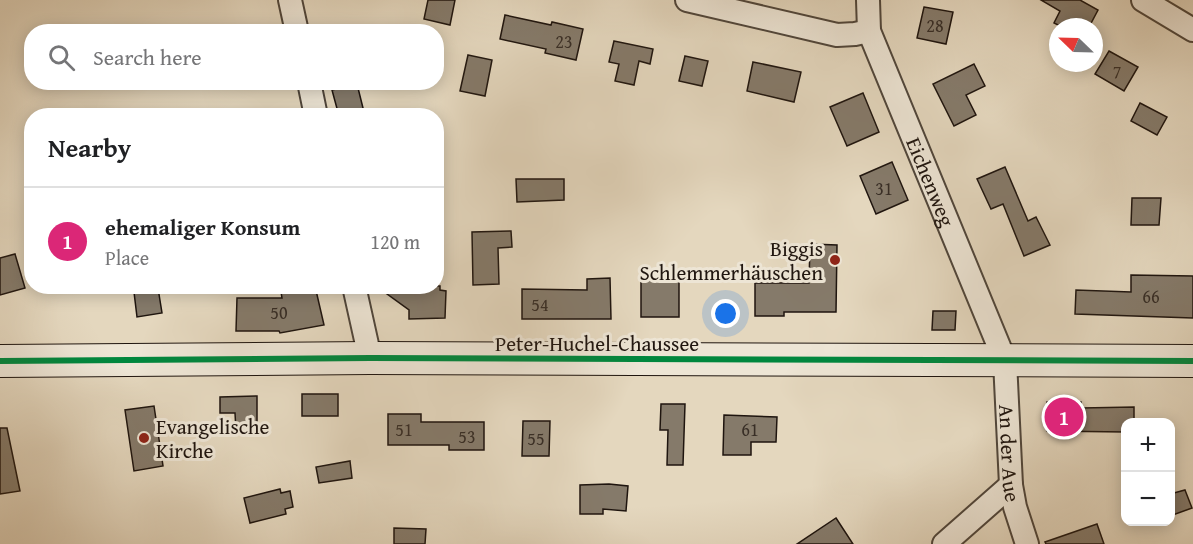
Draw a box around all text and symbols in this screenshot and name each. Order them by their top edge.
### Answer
house number: 28 [926,12,944,39]
north arrow [1049,18,1103,72]
search box [24,24,444,90]
house number: 23 [555,28,573,55]
icon: search [45,41,78,74]
text: Search here [93,41,202,73]
house number: 7 [1113,58,1121,85]
text: Nearby [48,128,131,167]
street label: Eichenweg [899,132,964,231]
house number: 31 [875,175,893,202]
text: ehemaliger Konsum [105,211,300,243]
text: 1 [62,227,73,256]
text: 120 m [370,227,420,256]
place label: Biggis Schlemmerhäuschen [640,233,823,288]
text: Place [105,243,149,272]
marker: Biggis Schlemmerhäuschen [828,253,842,267]
house number: 66 [1142,283,1160,310]
house number: 54 [531,291,549,318]
house number: 50 [270,299,288,326]
your location [711,299,740,328]
street label: Peter-Huchel-Chaussee [495,328,699,359]
pin: 1 [1044,394,1084,440]
street label: An der Aue [992,404,1029,504]
place label: Evangelische Kirche [156,411,270,466]
house number: 51 [395,416,413,443]
house number: 61 [741,416,759,443]
map controls [1121,418,1175,526]
button: + [1121,418,1175,472]
house number: 53 [458,423,476,450]
house number: 55 [527,425,545,452]
marker: Evangelische Kirche [137,431,151,445]
button: − [1121,472,1175,526]

